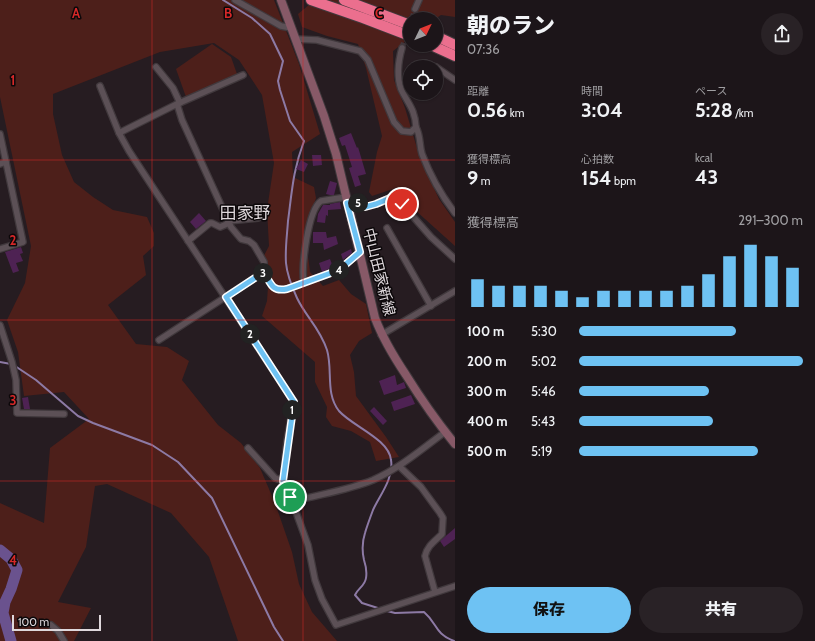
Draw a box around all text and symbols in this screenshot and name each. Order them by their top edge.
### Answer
text: A [72,5,81,21]
text: B [224,5,232,21]
text: C [375,5,383,21]
north arrow [403,12,443,52]
map controls [403,12,443,100]
text: 朝のラン [467,12,555,39]
button: share [761,13,803,55]
text: 07:36 [467,41,500,57]
button: locate [403,60,443,100]
text: 1 [11,72,15,88]
text: 距離 [467,84,489,98]
text: 時間 [581,84,603,98]
text: ペース [695,84,727,98]
text: 0.56 [467,98,507,122]
text: 3:04 [581,98,623,122]
text: 5:28 [695,98,733,122]
text: km [507,106,524,120]
text: /km [733,106,753,120]
text: kcal [695,151,713,165]
text: 獲得標高 [467,152,511,166]
text: 心拍数 [581,152,614,166]
text: 43 [695,165,718,189]
text: 9 [467,166,478,190]
text: 154 [581,166,612,190]
text: m [478,174,490,188]
text: bpm [612,174,636,188]
pin [385,187,419,221]
pin: 5 [348,193,368,213]
icon: check [391,193,413,215]
text: 5 [355,196,361,210]
district label: 田家野 [220,203,271,223]
text: 291–300 m [738,212,803,228]
text: 獲得標高 [467,214,519,230]
street label: 中山田家新線 [359,226,399,318]
text: 2 [10,232,17,248]
pin: 4 [329,260,349,280]
pin: 3 [253,263,273,283]
text: 4 [336,263,342,277]
text: 3 [260,266,266,280]
text: 100 m [467,323,504,339]
text: 5:30 [531,323,557,339]
pin: 2 [240,324,260,344]
text: 2 [247,327,253,341]
text: 200 m [467,353,506,369]
text: 5:02 [531,353,557,369]
text: 300 m [467,383,507,399]
text: 5:46 [531,383,556,399]
text: 3 [9,392,17,408]
pin: 1 [282,400,302,420]
text: 1 [290,403,294,417]
text: 400 m [467,413,508,429]
text: 5:43 [531,413,555,429]
text: 500 m [467,443,507,459]
text: 5:19 [531,443,552,459]
pin [273,480,307,514]
icon: arrive [279,486,301,508]
text: 4 [9,552,17,568]
button: 保存 [467,587,631,633]
button: 共有 [639,587,803,633]
scale bar [12,613,101,632]
text: 100 m [18,615,49,629]

